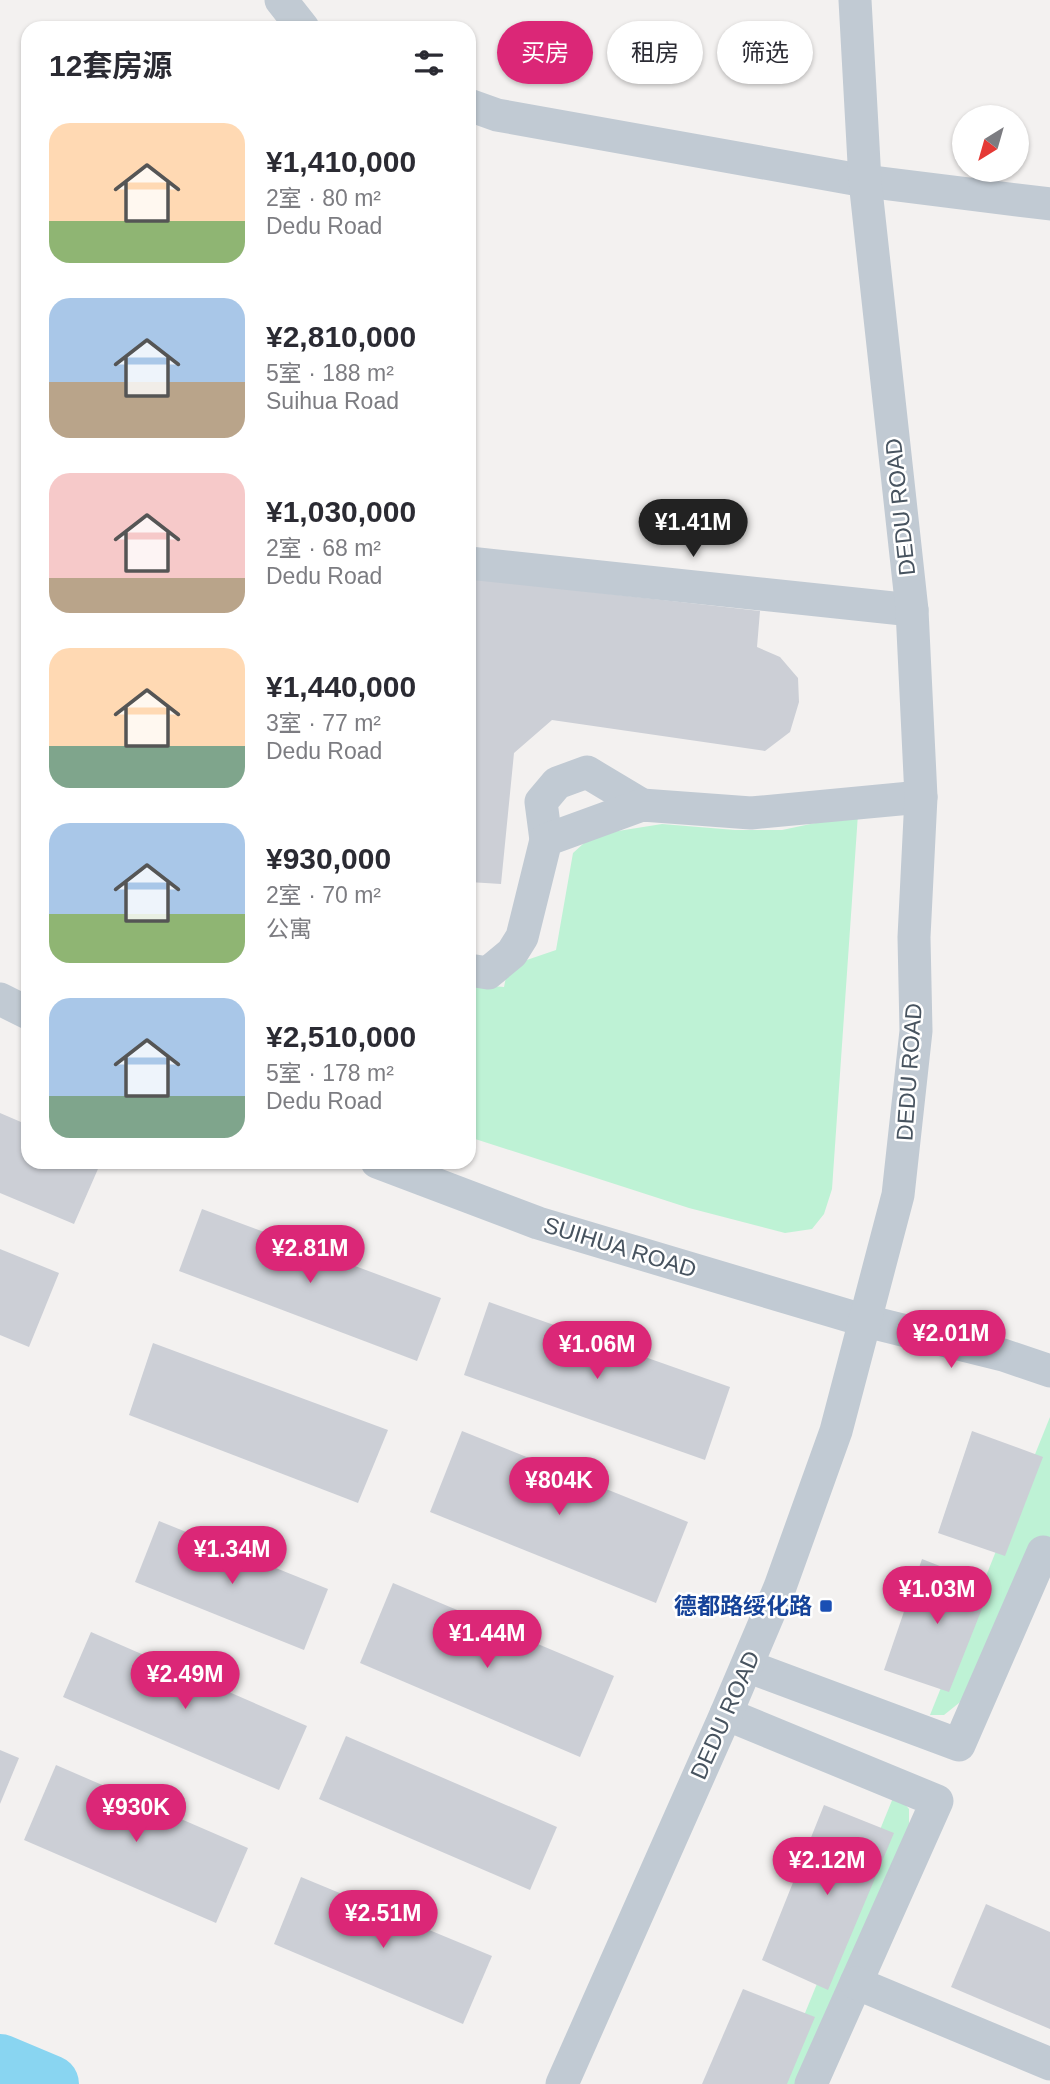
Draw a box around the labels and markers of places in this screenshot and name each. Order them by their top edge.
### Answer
pin: ¥1.41M [636,500,750,559]
pin: ¥2.81M [253,1226,367,1285]
pin: ¥2.01M [894,1310,1008,1370]
pin: ¥1.06M [540,1322,654,1381]
pin: ¥804K [510,1458,608,1517]
pin: ¥1.34M [175,1526,289,1586]
pin: ¥1.03M [880,1566,994,1626]
place label: 德都路绥化路 [674,1593,812,1619]
marker: 德都路绥化路 [818,1598,834,1614]
pin: ¥1.44M [430,1610,544,1670]
pin: ¥2.49M [128,1652,242,1711]
pin: ¥930K [87,1784,185,1844]
pin: ¥2.12M [770,1838,884,1897]
pin: ¥2.51M [326,1890,440,1950]

